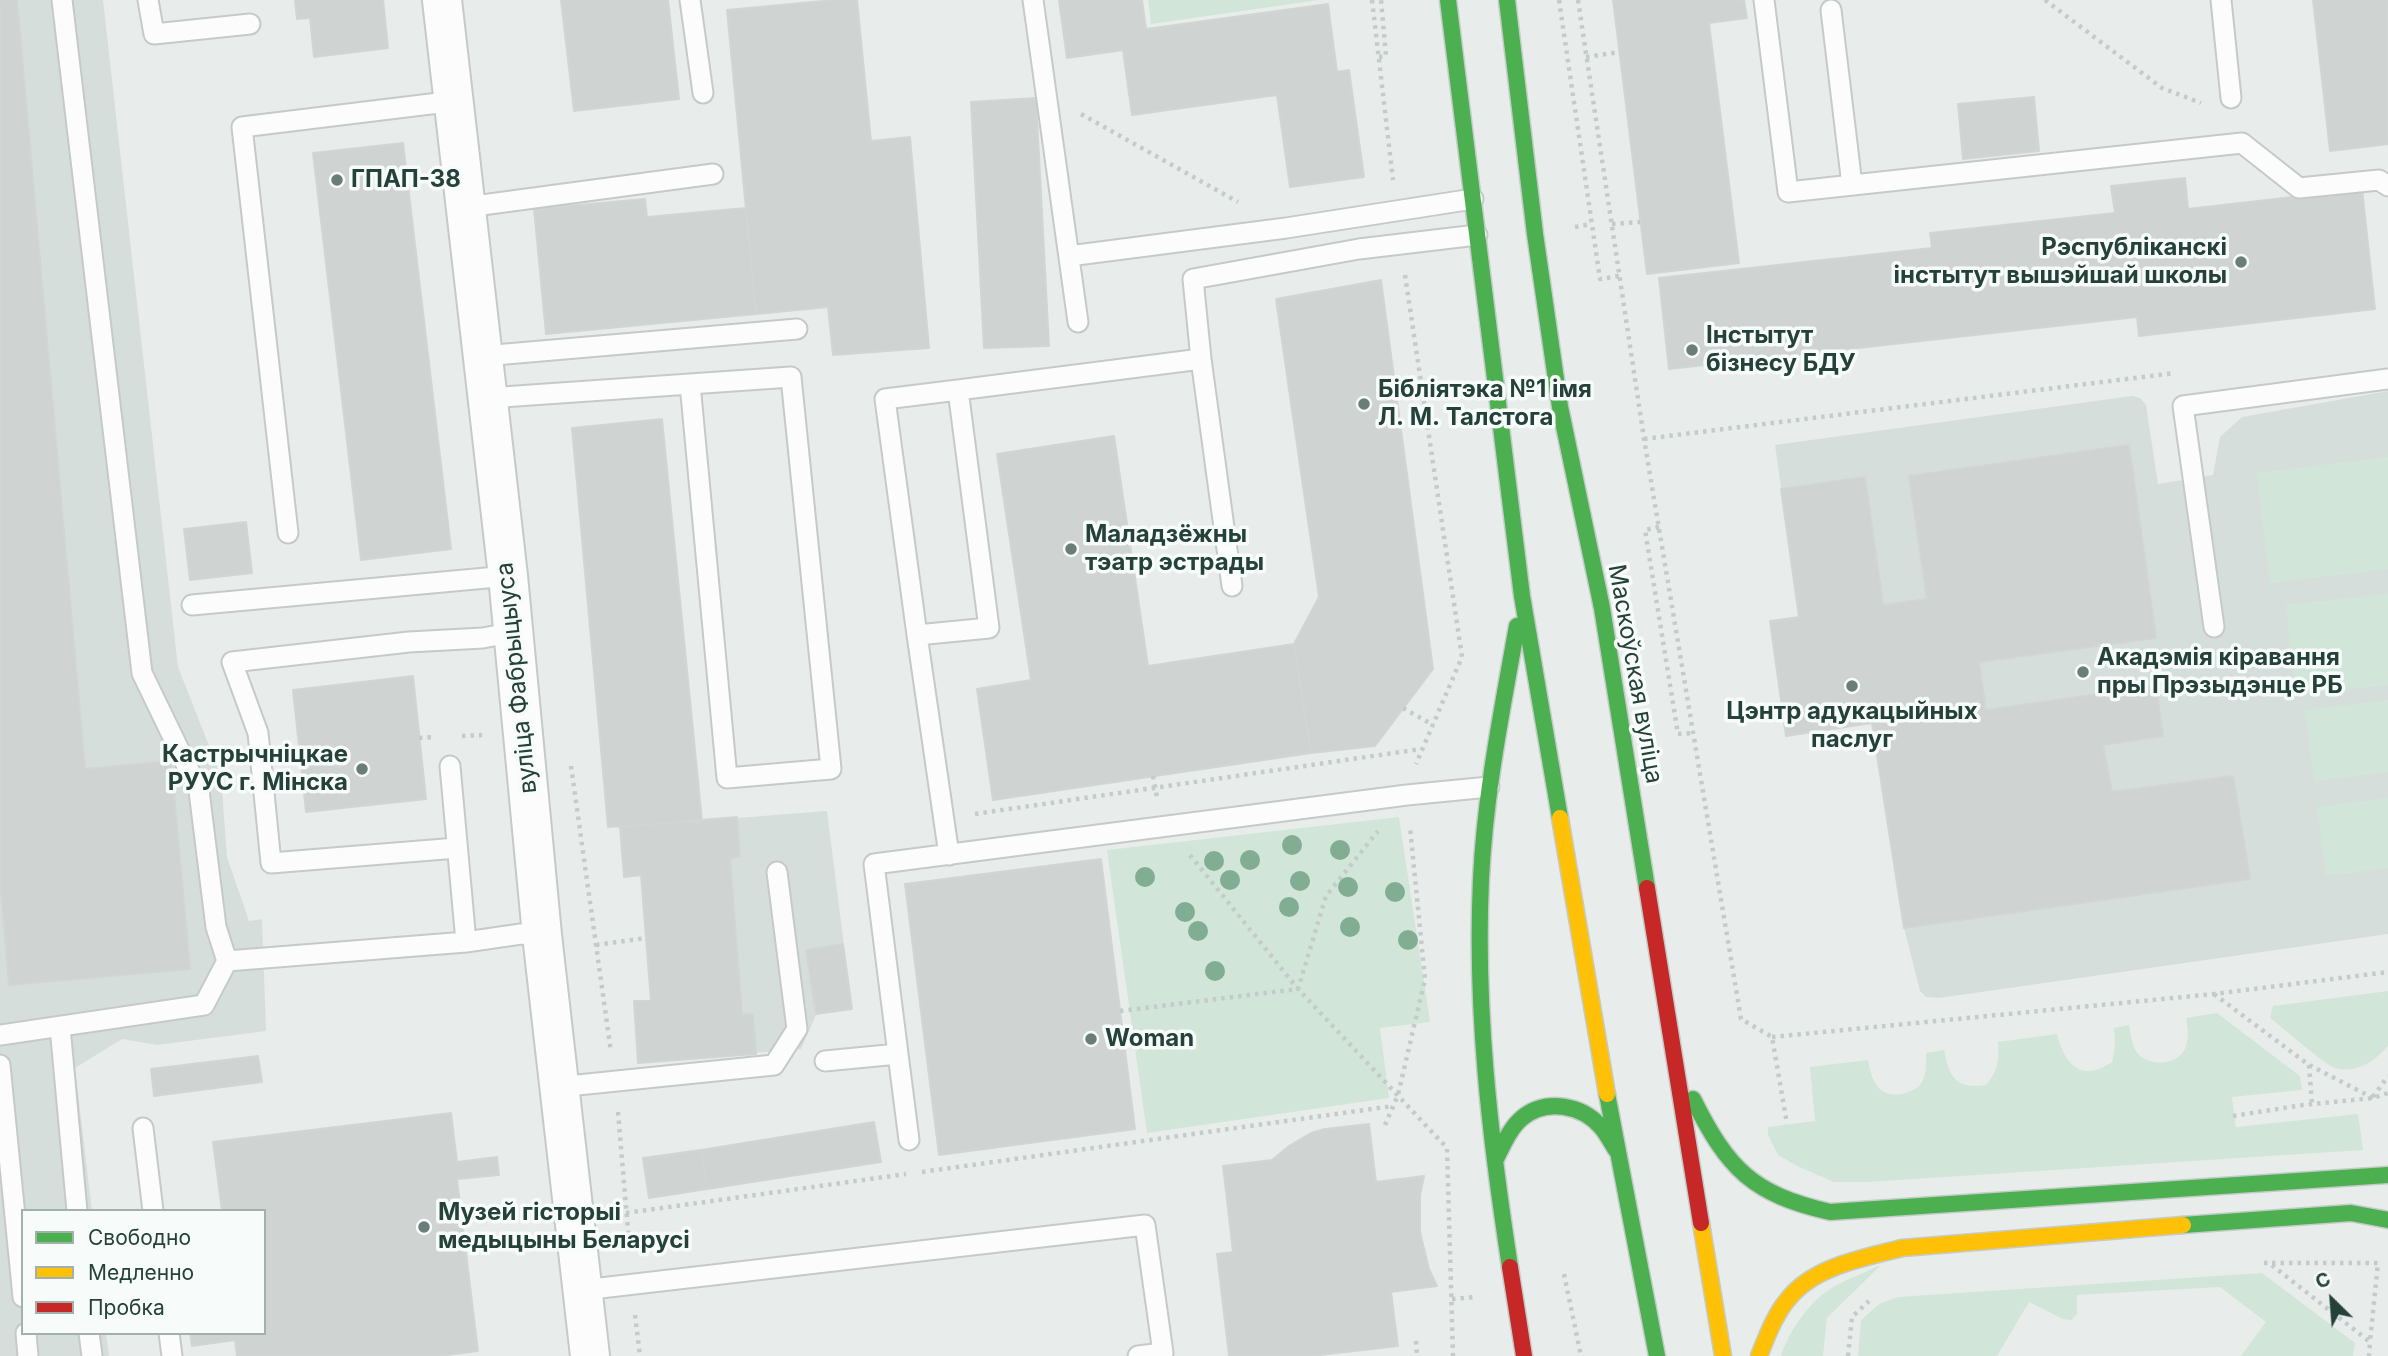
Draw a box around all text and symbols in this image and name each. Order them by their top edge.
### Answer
place label: ГПАП-38 [351,166,461,194]
marker: ГПАП-38 [329,172,345,188]
place label: Рэспубліканскі інстытут вышэйшай школы [1894,234,2227,290]
marker: Рэспубліканскі інстытут вышэйшай школы [2233,254,2249,270]
place label: Інстытут бізнесу БДУ [1706,322,1856,378]
marker: Інстытут бізнесу БДУ [1684,342,1700,358]
place label: Бібліятэка №1 імя Л. М. Талстога [1378,376,1592,432]
marker: Бібліятэка №1 імя Л. М. Талстога [1356,396,1372,412]
place label: Маладзёжны тэатр эстрады [1085,521,1264,577]
marker: Маладзёжны тэатр эстрады [1063,541,1079,557]
street label: вуліца Фабрыцыуса [491,561,543,795]
street label: Маскоўская вуліца [1602,562,1668,786]
place label: Акадэмія кіравання пры Прэзыдэнце РБ [2097,644,2343,700]
marker: Акадэмія кіравання пры Прэзыдэнце РБ [2075,664,2091,680]
marker: Цэнтр адукацыйных паслуг [1844,678,1860,694]
place label: Цэнтр адукацыйных паслуг [1726,698,1978,754]
place label: Кастрычніцкае РУУС г. Мінска [162,741,348,797]
marker: Кастрычніцкае РУУС г. Мінска [354,761,370,777]
place label: Woman [1105,1025,1194,1053]
marker: Woman [1083,1031,1099,1047]
place label: Музей гісторыі медыцыны Беларусі [438,1199,690,1255]
legend [21,1209,266,1335]
marker: Музей гісторыі медыцыны Беларусі [416,1219,432,1235]
text: Свободно [88,1225,191,1250]
text: Медленно [88,1260,194,1285]
north arrow [2297,1265,2367,1335]
text: С [2312,1267,2334,1294]
text: Пробка [88,1295,165,1320]

